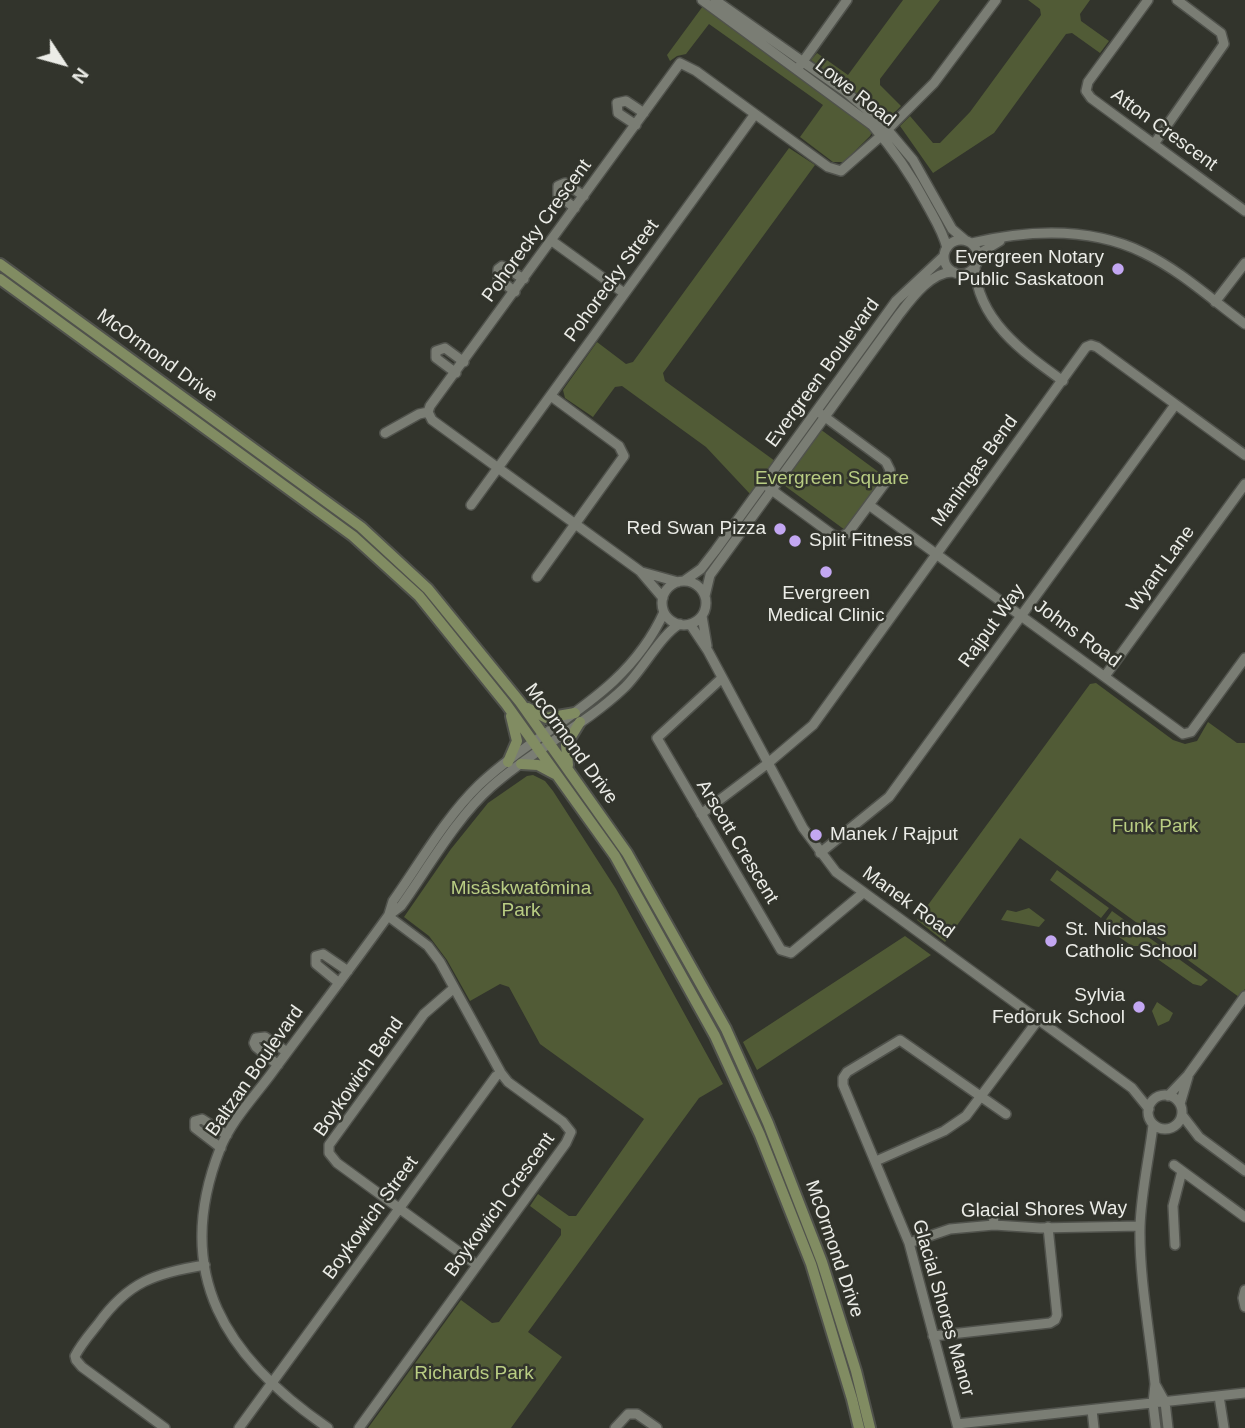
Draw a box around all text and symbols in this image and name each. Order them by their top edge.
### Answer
north arrow [28,28,98,98]
street label: Lowe Road [810,54,900,132]
text: N [68,64,93,87]
street label: Atton Crescent [1106,84,1222,176]
street label: Pohorecky Crescent [477,155,597,307]
street label: Pohorecky Street [560,215,664,347]
place label: Evergreen Notary Public Saskatoon [955,247,1104,291]
marker: Evergreen Notary Public Saskatoon [1110,261,1126,277]
street label: Evergreen Boulevard [761,294,885,452]
street label: McOrmond Drive [92,305,222,407]
street label: Maningas Bend [927,411,1023,531]
park label: Evergreen Square [755,468,909,490]
place label: Red Swan Pizza [627,518,766,540]
marker: Red Swan Pizza [772,521,788,537]
street label: Wyant Lane [1122,521,1200,617]
place label: Split Fitness [809,530,912,552]
marker: Split Fitness [787,533,803,549]
marker: Evergreen Medical Clinic [818,564,834,580]
street label: Rajput Way [954,580,1030,672]
place label: Evergreen Medical Clinic [767,583,885,627]
street label: Johns Road [1029,595,1125,673]
street label: McOrmond Drive [520,679,622,809]
street label: Arscott Crescent [691,776,783,908]
park label: Funk Park [1112,816,1198,838]
place label: Manek / Rajput [830,824,958,846]
marker: Manek / Rajput [808,827,824,843]
street label: Manek Road [858,862,958,944]
park label: Misâskwatômina Park [451,878,591,922]
place label: St. Nicholas Catholic School [1065,919,1197,963]
marker: St. Nicholas Catholic School [1043,933,1059,949]
place label: Sylvia Fedoruk School [992,985,1125,1029]
marker: Sylvia Fedoruk School [1131,999,1147,1015]
street label: Baltzan Boulevard [201,1001,309,1141]
street label: Boykowich Bend [309,1013,409,1141]
street label: Boykowich Crescent [440,1129,560,1281]
street label: Boykowich Street [319,1152,423,1284]
street label: McOrmond Drive [800,1177,868,1321]
street label: Glacial Shores Way [961,1197,1127,1223]
street label: Glacial Shores Manor [907,1217,979,1399]
park label: Richards Park [414,1363,534,1385]

